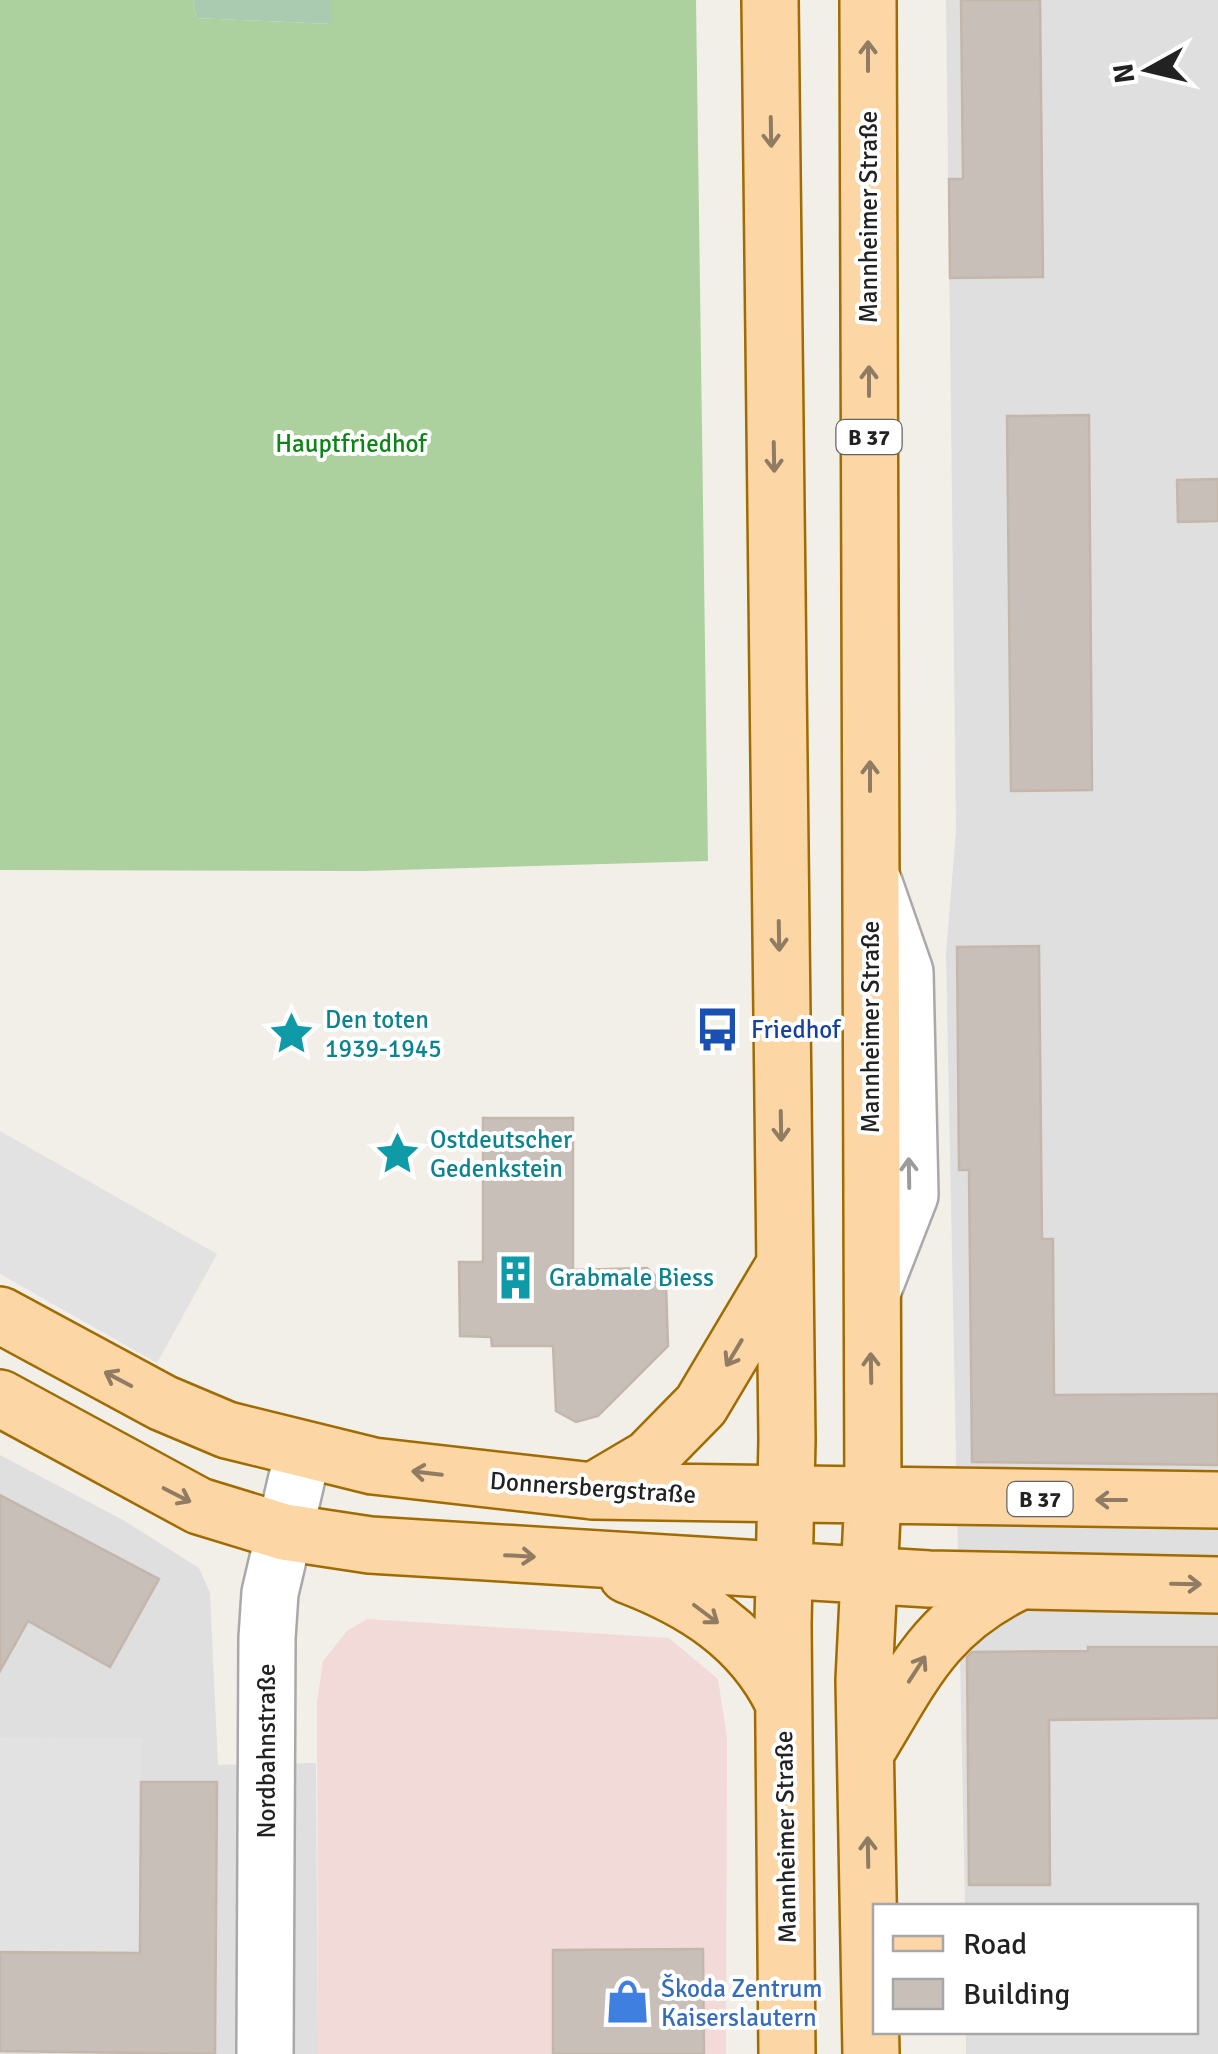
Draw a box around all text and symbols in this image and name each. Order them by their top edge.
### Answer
north arrow [1098,20,1198,120]
one-way arrow [858,41,878,74]
text: N [1106,61,1142,85]
street label: Mannheimer Straße [853,111,884,323]
one-way arrow [762,116,781,148]
one-way arrow [860,366,878,398]
road number: B 37 [836,420,902,454]
park label: Hauptfriedhof [275,428,428,459]
one-way arrow [764,440,784,473]
one-way arrow [860,761,880,794]
one-way arrow [769,919,788,951]
street label: Mannheimer Straße [855,921,886,1133]
place label: Den toten 1939-1945 [325,1004,442,1064]
bus stop icon: Friedhof [694,1005,742,1053]
place icon: Den toten 1939-1945 [268,1009,316,1057]
place label: Friedhof [751,1014,842,1045]
one-way arrow [771,1109,790,1141]
place label: Ostdeutscher Gedenkstein [430,1124,573,1184]
place icon: Ostdeutscher Gedenkstein [373,1129,421,1177]
one-way arrow [900,1157,919,1189]
building icon: Grabmale Biess [492,1253,540,1301]
place label: Grabmale Biess [549,1262,714,1293]
one-way arrow [724,1338,744,1367]
one-way arrow [862,1353,880,1386]
one-way arrow [104,1369,134,1388]
one-way arrow [411,1463,443,1482]
street label: Donnersbergstraße [489,1465,697,1510]
road number: B 37 [1008,1482,1072,1516]
one-way arrow [162,1486,192,1505]
one-way arrow [1095,1490,1128,1510]
one-way arrow [504,1547,536,1566]
one-way arrow [1169,1575,1201,1594]
one-way arrow [692,1604,719,1625]
one-way arrow [907,1655,928,1683]
street label: Nordbahnstraße [251,1664,282,1838]
street label: Mannheimer Straße [768,1730,803,1944]
one-way arrow [858,1836,878,1868]
legend [873,1904,1198,2034]
text: Road [963,1926,1027,1963]
place label: Škoda Zentrum Kaiserslautern [661,1973,822,2033]
text: Building [963,1976,1070,2013]
shop icon: Škoda Zentrum Kaiserslautern [604,1978,652,2026]

